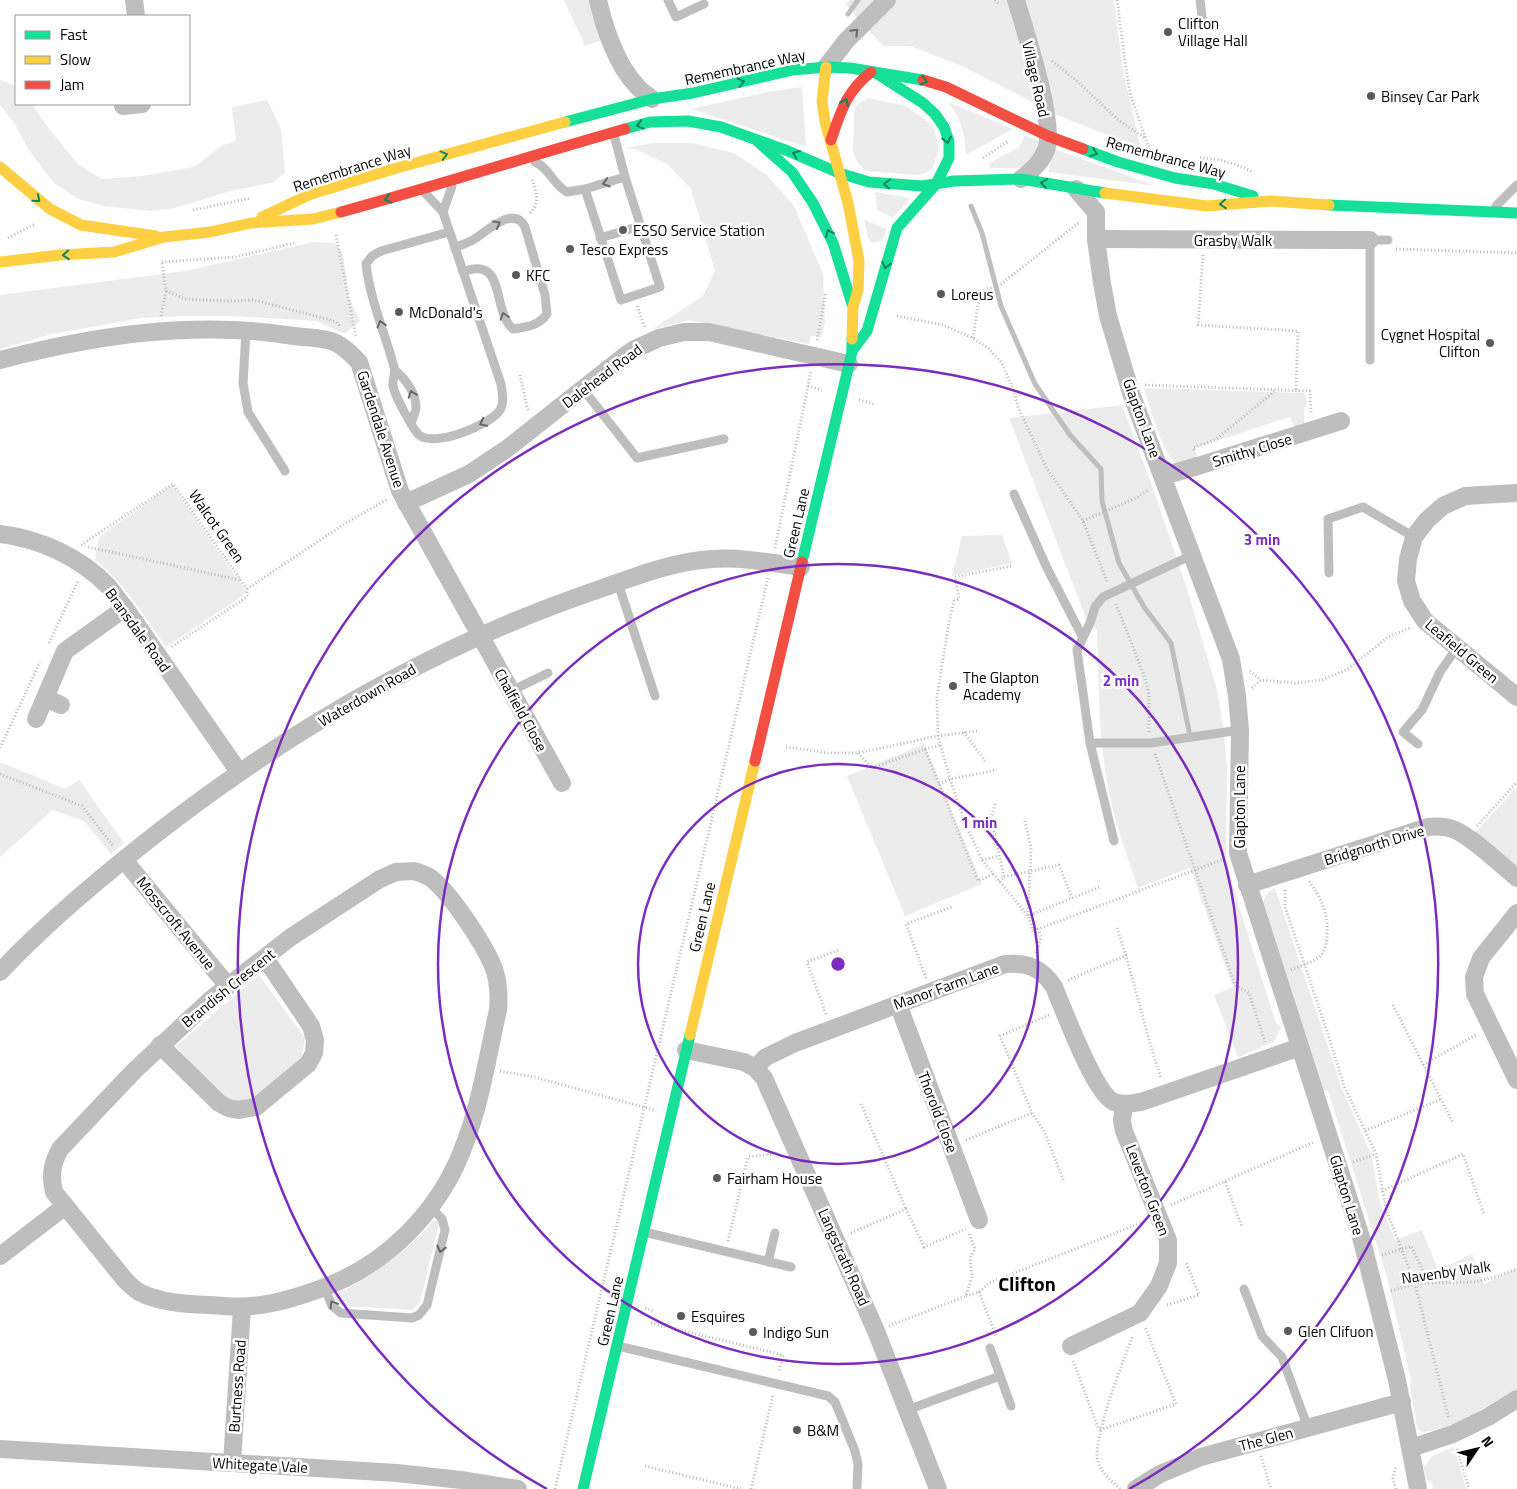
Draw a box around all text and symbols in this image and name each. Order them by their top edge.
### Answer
place label: Clifton Village Hall [1178,12,1248,52]
legend [15,15,190,105]
text: Fast [60,23,88,46]
marker: Clifton Village Hall [1162,26,1174,38]
one-way arrow [849,29,858,38]
street label: Village Road [1016,39,1056,119]
street label: Remembrance Way [682,43,808,91]
text: Slow [60,48,91,71]
text: Jam [60,73,84,96]
one-way arrow [920,75,929,86]
one-way arrow [736,77,745,88]
place label: Binsey Car Park [1381,85,1479,108]
marker: Binsey Car Park [1365,90,1377,102]
one-way arrow [839,98,850,107]
one-way arrow [635,119,644,130]
street label: Remembrance Way [1104,130,1228,184]
one-way arrow [942,135,952,144]
street label: Remembrance Way [290,138,414,198]
one-way arrow [1089,147,1098,157]
one-way arrow [792,150,801,161]
one-way arrow [439,151,447,161]
one-way arrow [602,177,611,187]
one-way arrow [883,178,891,189]
one-way arrow [1040,179,1049,189]
one-way arrow [31,193,40,202]
one-way arrow [384,194,392,204]
one-way arrow [1218,199,1226,210]
place label: ESSO Service Station [633,219,765,242]
one-way arrow [492,220,501,230]
marker: ESSO Service Station [617,224,629,236]
one-way arrow [825,229,835,238]
street label: Grasby Walk [1194,229,1272,252]
place label: Tesco Express [580,238,668,261]
marker: Tesco Express [564,243,576,255]
one-way arrow [61,249,69,260]
one-way arrow [881,260,892,269]
place label: KFC [526,264,550,287]
marker: KFC [510,269,522,281]
place label: Loreus [951,283,994,306]
marker: Loreus [935,288,947,300]
place label: McDonald's [409,301,483,324]
marker: McDonald's [393,306,405,318]
one-way arrow [500,312,510,320]
one-way arrow [376,320,386,328]
place label: Cygnet Hospital Clifton [1381,323,1480,363]
marker: Cygnet Hospital Clifton [1484,337,1496,349]
street label: Dalehead Road [557,338,647,414]
street label: Gardendale Avenue [351,367,411,491]
street label: Glapton Lane [1117,375,1167,461]
one-way arrow [408,390,418,399]
one-way arrow [480,417,489,427]
street label: Smithy Close [1210,427,1294,473]
street label: Walcot Green [183,485,251,567]
street label: Green Lane [777,486,815,560]
text: 3 min [1244,528,1280,551]
street label: Bransdale Road [100,583,176,677]
street label: Leafield Green [1420,613,1504,689]
street label: Waterdown Road [314,658,420,732]
street label: Chalfield Close [489,664,553,756]
place label: The Glapton Academy [963,666,1039,706]
text: 2 min [1103,669,1139,692]
marker: The Glapton Academy [947,680,959,692]
street label: Glapton Lane [1228,766,1251,848]
text: 1 min [961,811,997,834]
street label: Bridgnorth Drive [1321,819,1427,871]
street label: Mosscroft Avenue [131,871,221,975]
street label: Green Lane [683,880,721,954]
street label: Brandish Crescent [176,943,280,1033]
centre of rings [829,955,847,973]
street label: Manor Farm Lane [890,956,1002,1016]
street label: Thorold Close [912,1068,964,1156]
street label: Leverton Green [1120,1141,1176,1239]
street label: Glapton Lane [1324,1152,1370,1238]
place label: Fairham House [727,1167,822,1190]
marker: Fairham House [711,1172,723,1184]
street label: Langstrath Road [812,1205,876,1309]
one-way arrow [436,1245,446,1253]
street label: Navenby Walk [1400,1254,1492,1290]
district label: Clifton [998,1268,1056,1299]
street label: Green Lane [591,1274,629,1348]
one-way arrow [329,1300,339,1309]
place label: Esquires [691,1305,745,1328]
marker: Esquires [675,1310,687,1322]
place label: Glen Clifuon [1298,1320,1373,1343]
place label: Indigo Sun [763,1321,829,1344]
marker: Glen Clifuon [1282,1325,1294,1337]
marker: Indigo Sun [747,1326,759,1338]
street label: Burtness Road [222,1339,252,1433]
place label: B&M [807,1419,839,1442]
street label: The Glen [1236,1421,1296,1457]
marker: B&M [791,1424,803,1436]
north arrow [1452,1424,1502,1474]
text: N [1477,1431,1499,1451]
street label: Whitegate Vale [212,1451,308,1479]

